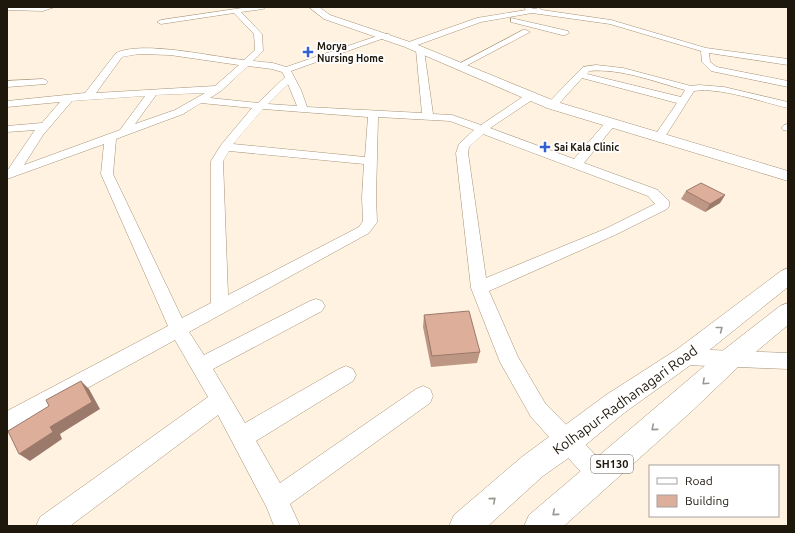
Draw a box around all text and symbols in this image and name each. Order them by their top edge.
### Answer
place label: Morya Nursing Home [317,41,384,64]
marker: Morya Nursing Home [302,46,314,58]
marker: Sai Kala Clinic [539,141,551,153]
place label: Sai Kala Clinic [554,142,619,153]
one-way arrow [716,327,723,334]
street label: Kolhapur-Radhanagari Road [550,342,700,458]
one-way arrow [702,377,710,385]
one-way arrow [651,423,659,430]
road number: SH130 [591,455,633,473]
legend [649,465,779,517]
text: Road [685,474,713,487]
text: Building [685,494,729,507]
one-way arrow [489,497,496,504]
one-way arrow [553,508,560,515]

